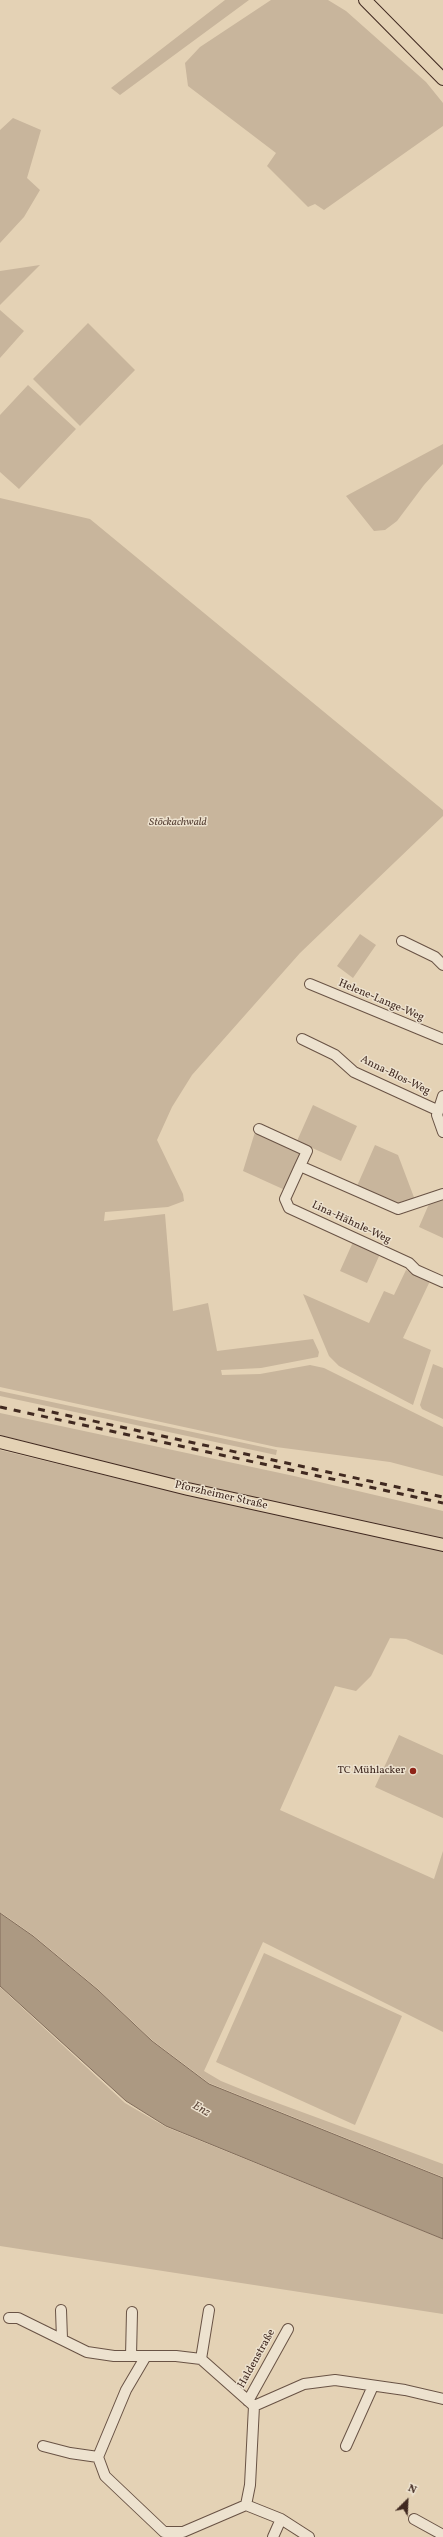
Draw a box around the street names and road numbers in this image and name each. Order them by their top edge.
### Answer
street label: Helene-Lange-Weg [336,977,426,1025]
street label: Anna-Blos-Weg [358,1053,432,1099]
street label: Lina-Hähnle-Weg [309,1199,393,1247]
street label: Pforzheimer Straße [173,1479,269,1513]
street label: Haldenstraße [235,2327,279,2391]

